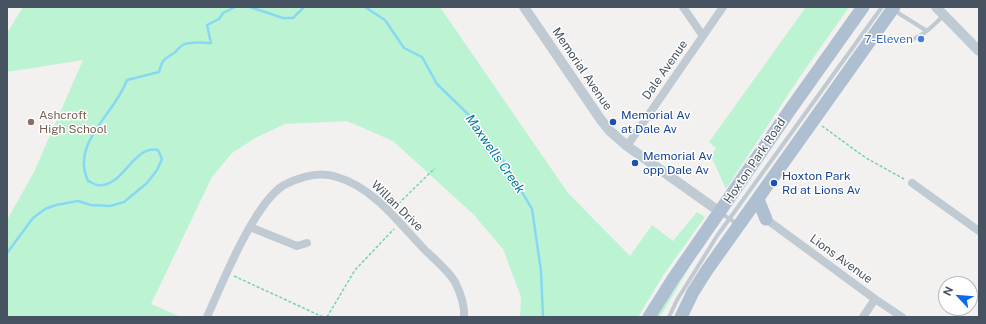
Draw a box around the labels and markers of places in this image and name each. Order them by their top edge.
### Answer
place label: 7-Eleven [864,32,913,46]
marker: 7-Eleven [916,34,926,44]
place label: Ashcroft High School [39,108,107,136]
place label: Memorial Av at Dale Av [621,108,690,136]
marker: Ashcroft High School [26,117,36,127]
marker: Memorial Av at Dale Av [608,117,618,127]
place label: Memorial Av opp Dale Av [643,149,712,177]
marker: Memorial Av opp Dale Av [630,158,640,168]
place label: Hoxton Park Rd at Lions Av [782,169,860,197]
marker: Hoxton Park Rd at Lions Av [769,178,779,188]

